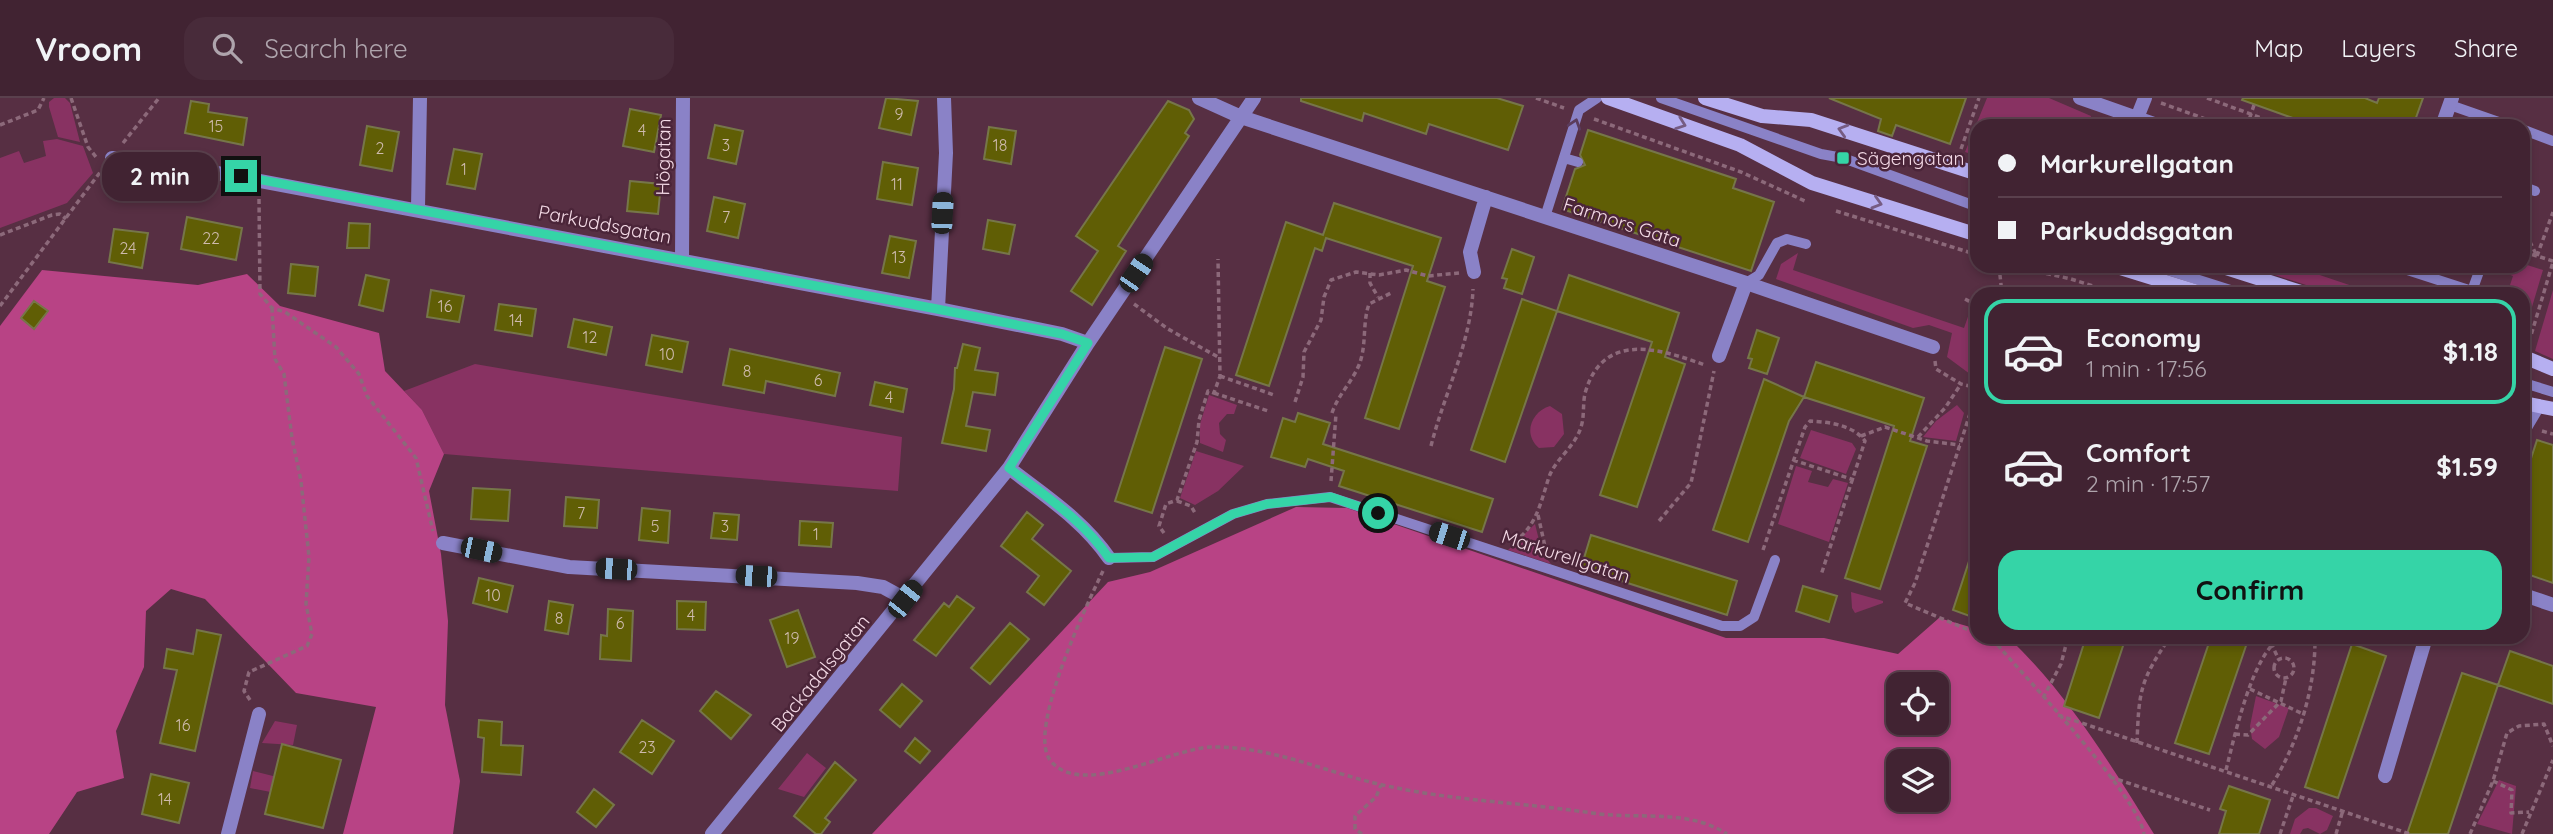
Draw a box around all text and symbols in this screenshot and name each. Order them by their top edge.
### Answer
search box [184,17,674,80]
text: Vroom [35,28,142,69]
icon: search [208,29,246,67]
text: Search here [264,32,408,65]
text: Map [2254,33,2303,63]
text: Layers [2341,33,2416,63]
text: Share [2454,33,2518,63]
house number: 9 [895,104,904,124]
house number: 15 [209,116,223,136]
one-way arrow [1675,116,1687,130]
street label: Högatan [650,118,676,196]
one-way arrow [1566,118,1581,130]
house number: 4 [638,120,646,140]
one-way arrow [1837,124,1849,139]
house number: 3 [722,135,730,155]
house number: 18 [993,135,1007,155]
house number: 2 [376,138,385,158]
place label: Sägengatan [1857,146,1965,170]
text: Markurellgatan [2040,147,2234,180]
marker: Sägengatan [1835,150,1851,166]
callout: 2 min [101,152,216,200]
house number: 1 [461,159,467,179]
route end [225,160,257,192]
text: 2 min [130,162,190,191]
house number: 11 [891,174,903,194]
car [931,191,954,235]
street label: Farmors Gata [1560,192,1684,252]
one-way arrow [1871,195,1883,210]
street label: Parkuddsgatan [536,199,674,249]
house number: 7 [722,207,730,227]
text: Parkuddsgatan [2040,214,2234,247]
house number: 22 [202,228,220,248]
house number: 24 [119,238,137,258]
house number: 13 [892,247,906,267]
car [1116,250,1157,296]
house number: 16 [438,296,453,316]
house number: 14 [509,310,523,330]
icon: car [2002,320,2065,383]
text: Economy [2086,321,2201,354]
house number: 12 [583,327,598,347]
text: $1.18 [2443,335,2498,368]
house number: 10 [659,344,675,364]
text: 1 min · 17:56 [2086,354,2207,383]
house number: 8 [743,361,751,381]
house number: 6 [814,370,823,390]
house number: 4 [885,387,893,407]
icon: car [2002,435,2065,498]
text: Comfort [2086,436,2191,469]
text: $1.59 [2436,450,2498,483]
text: 2 min · 17:57 [2086,469,2210,498]
route start [1362,497,1394,529]
house number: 7 [577,503,585,523]
house number: 5 [651,516,659,536]
house number: 3 [721,516,729,536]
car [1426,520,1473,552]
house number: 1 [813,524,819,544]
street label: Markurellgatan [1499,524,1633,588]
car [459,535,504,565]
button: Confirm [1998,550,2502,630]
car [595,557,638,581]
car [735,564,778,588]
car [884,576,927,622]
house number: 10 [485,585,501,605]
house number: 4 [687,605,695,625]
house number: 8 [555,608,563,628]
street label: Backadalsgatan [765,610,875,736]
house number: 6 [616,613,625,633]
house number: 19 [785,628,799,648]
map controls [1886,672,1949,812]
button: locate [1886,672,1949,735]
house number: 16 [176,715,191,735]
house number: 23 [638,737,656,757]
button: layers [1886,749,1949,812]
house number: 14 [158,789,172,809]

